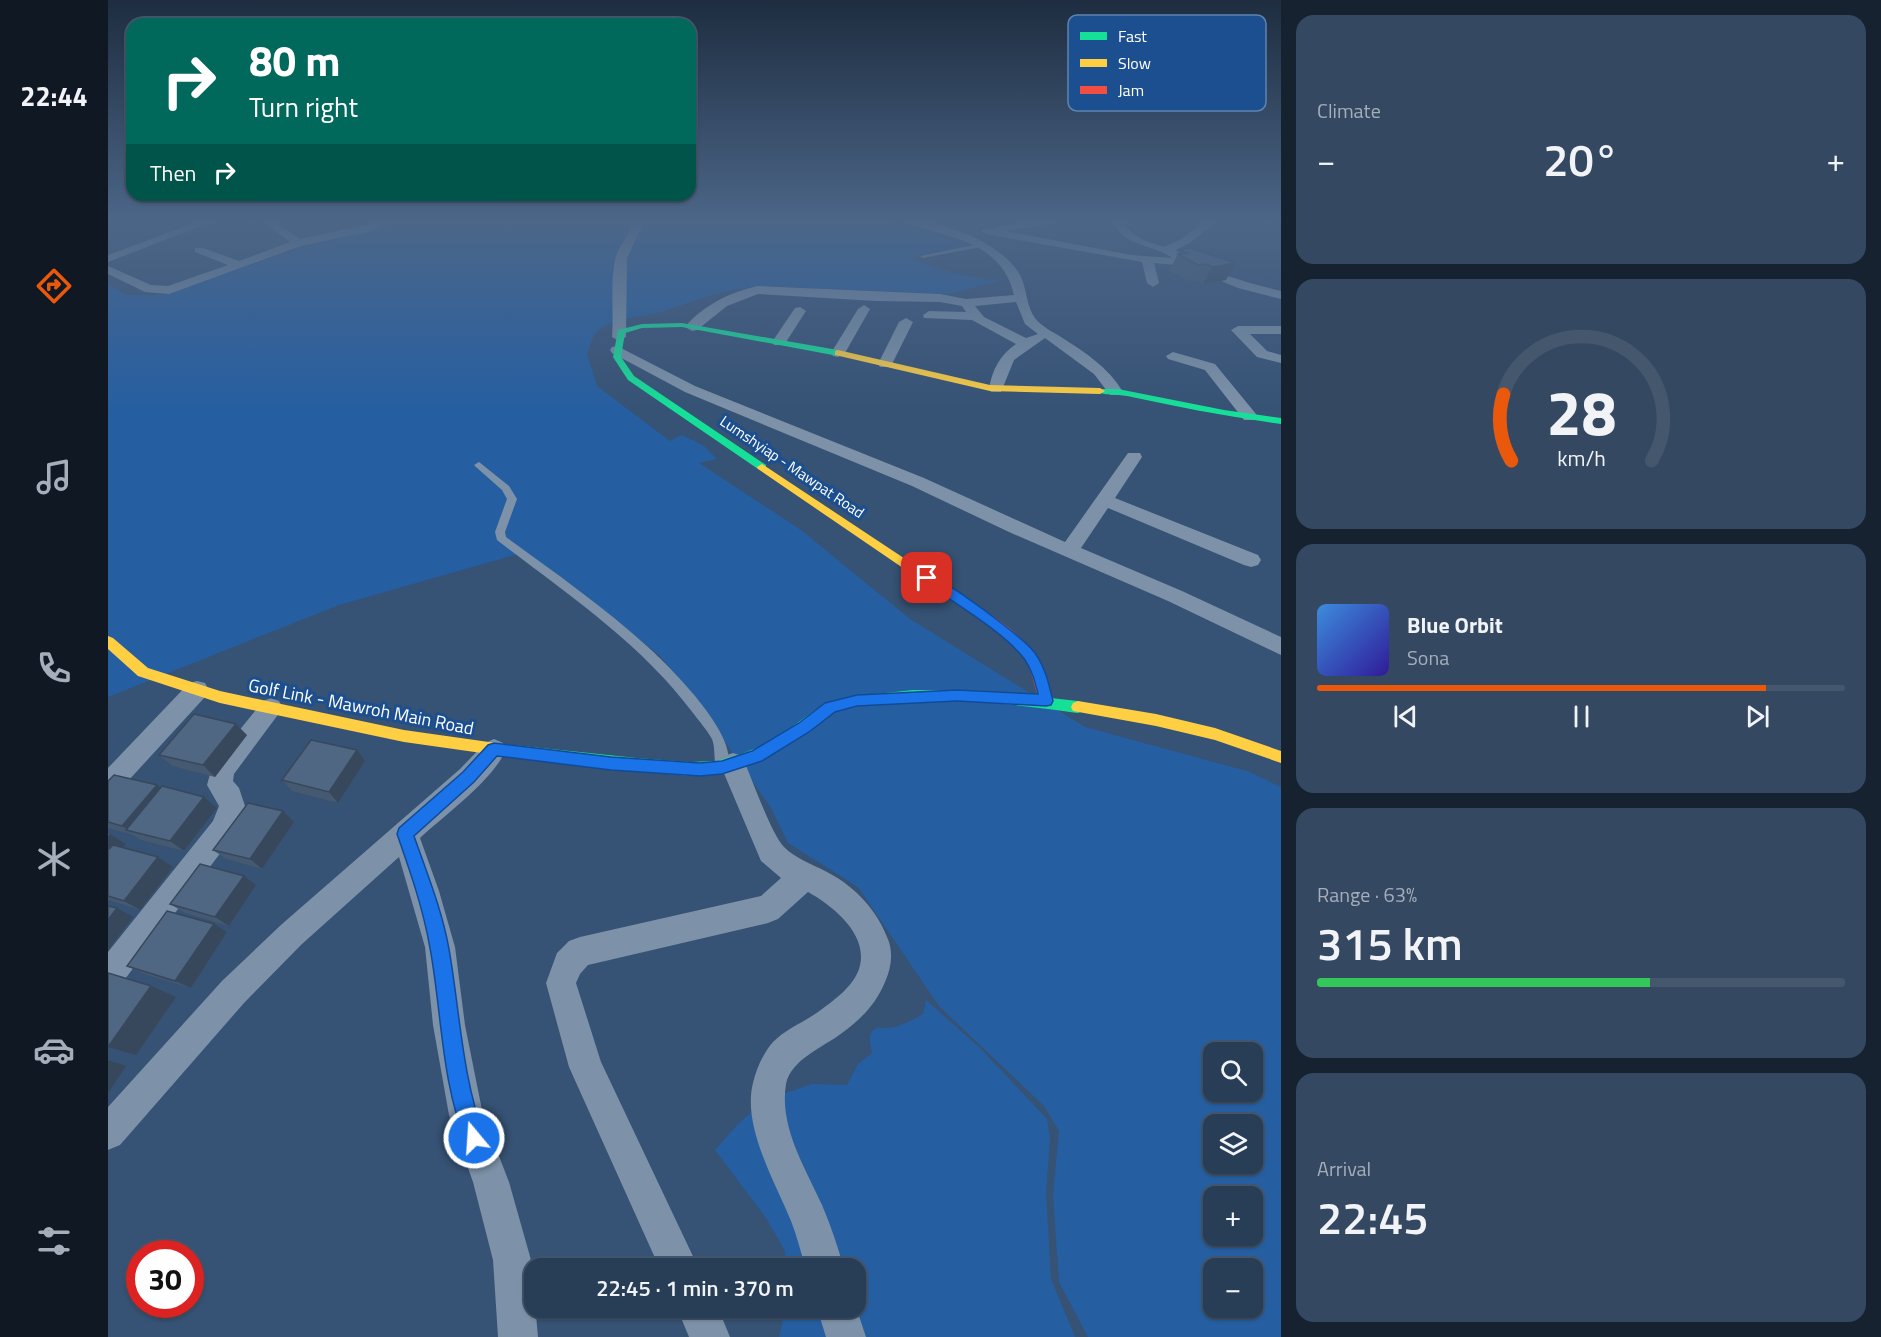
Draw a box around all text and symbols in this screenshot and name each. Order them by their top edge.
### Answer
legend [1068,15,1266,111]
text: Fast [1118,24,1147,48]
text: 80 m [249,28,341,92]
icon: right [150,42,228,120]
text: Slow [1118,51,1151,75]
text: 22:44 [20,75,88,116]
text: Jam [1118,78,1144,102]
text: Turn right [249,86,358,127]
text: Climate [1317,95,1381,126]
text: 20° [1543,125,1619,193]
text: − [1317,135,1335,185]
text: + [1827,135,1845,185]
text: Then [150,156,196,190]
icon: right [208,156,241,189]
icon: directions [33,265,75,307]
text: 28 [1546,364,1616,459]
street label: Lumshyiap - Mawpat Road [716,410,869,524]
text: km/h [1557,443,1605,475]
icon: music [33,456,75,498]
pin [901,552,952,603]
icon: arrive [910,561,943,594]
text: Blue Orbit [1407,608,1503,642]
text: Sona [1407,642,1449,673]
icon: phone [33,647,75,689]
street label: Golf Link - Mawroh Main Road [246,671,476,742]
icon: previous [1389,700,1422,733]
icon: pause [1565,700,1598,733]
icon: next [1741,700,1774,733]
icon: climate [33,838,75,880]
text: Range · 63% [1317,879,1417,910]
text: 315 km [1317,909,1463,977]
icon: car [33,1029,75,1071]
map controls [1203,1042,1263,1318]
button: search [1203,1042,1263,1102]
position arrow [442,1106,506,1170]
button: layers [1203,1114,1263,1174]
text: Arrival [1317,1153,1371,1184]
text: 22:45 [1317,1183,1429,1251]
button: + [1203,1186,1263,1246]
icon: filters [33,1220,75,1262]
speed limit sign: 30 [126,1240,204,1318]
button: − [1203,1258,1263,1318]
text: 22:45 · 1 min · 370 m [596,1271,794,1305]

